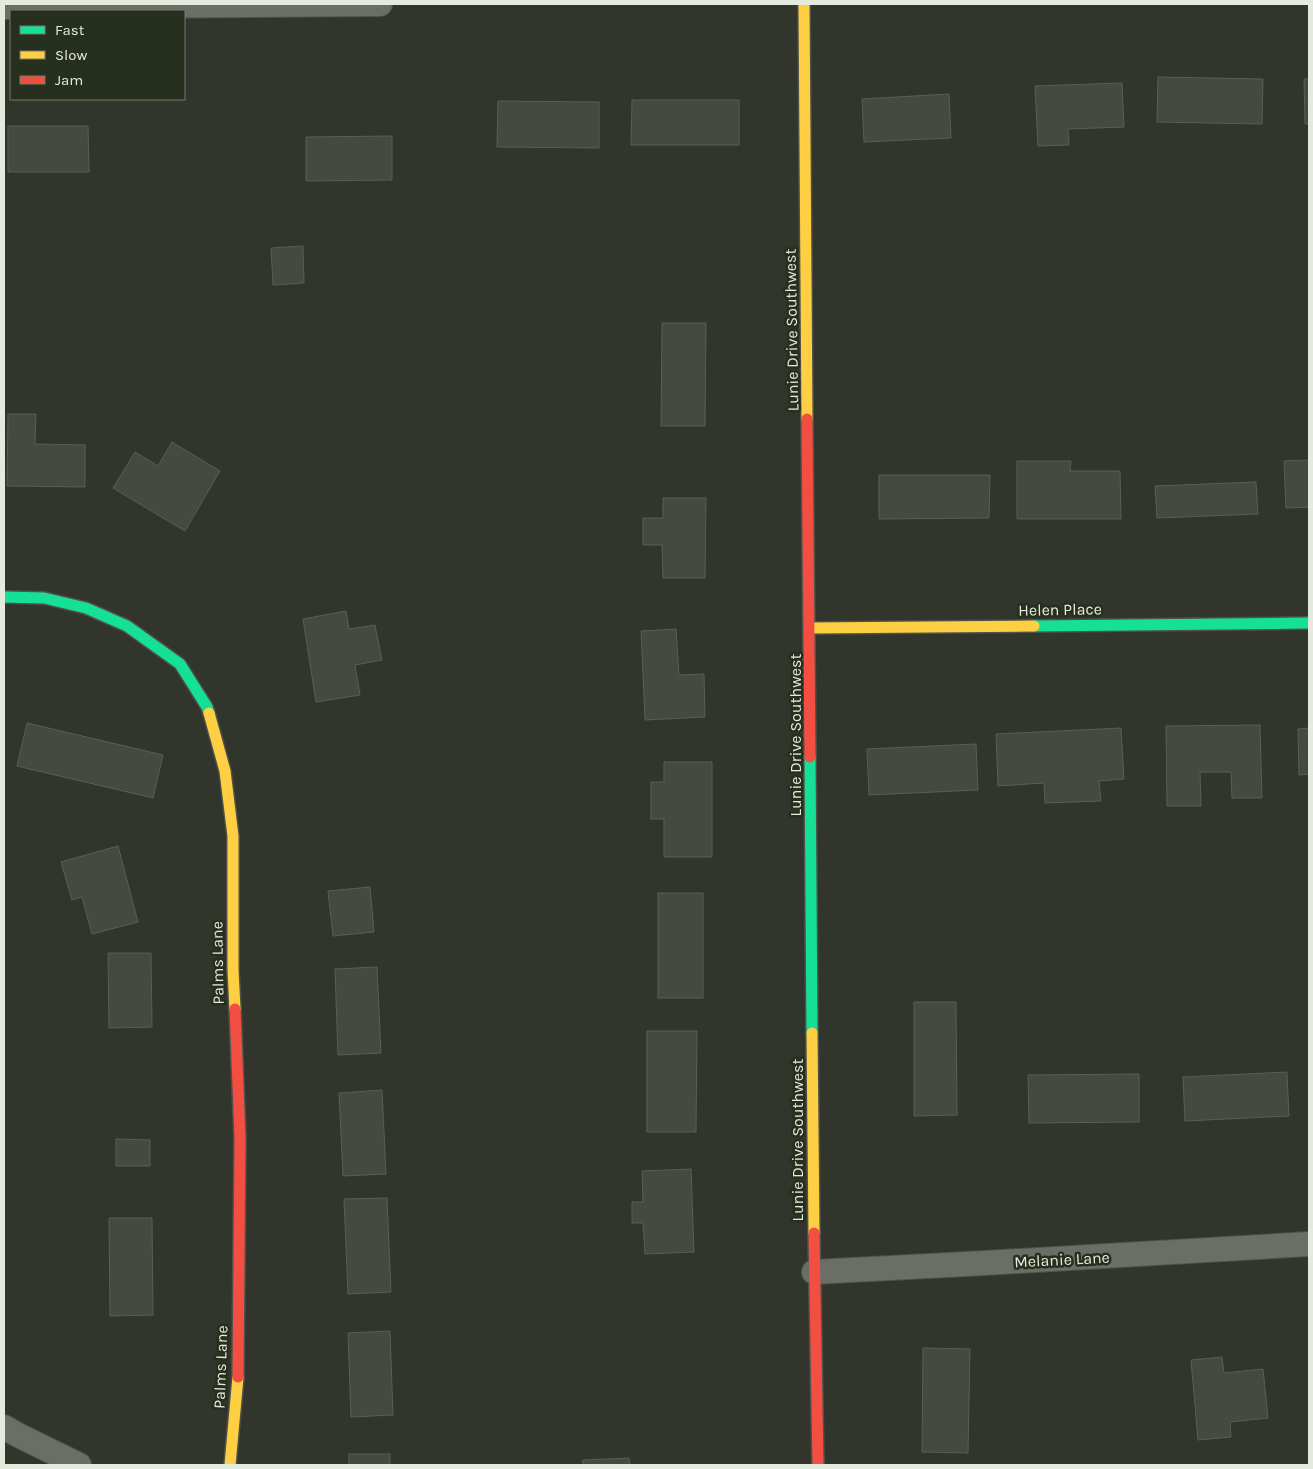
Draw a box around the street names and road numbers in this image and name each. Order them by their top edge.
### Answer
street label: Lunie Drive Southwest [781,248,802,412]
street label: Helen Place [1018,599,1102,620]
street label: Lunie Drive Southwest [786,654,805,816]
street label: Palms Lane [207,921,228,1005]
street label: Lunie Drive Southwest [788,1059,807,1221]
street label: Melanie Lane [1014,1248,1110,1271]
street label: Palms Lane [210,1325,231,1409]

